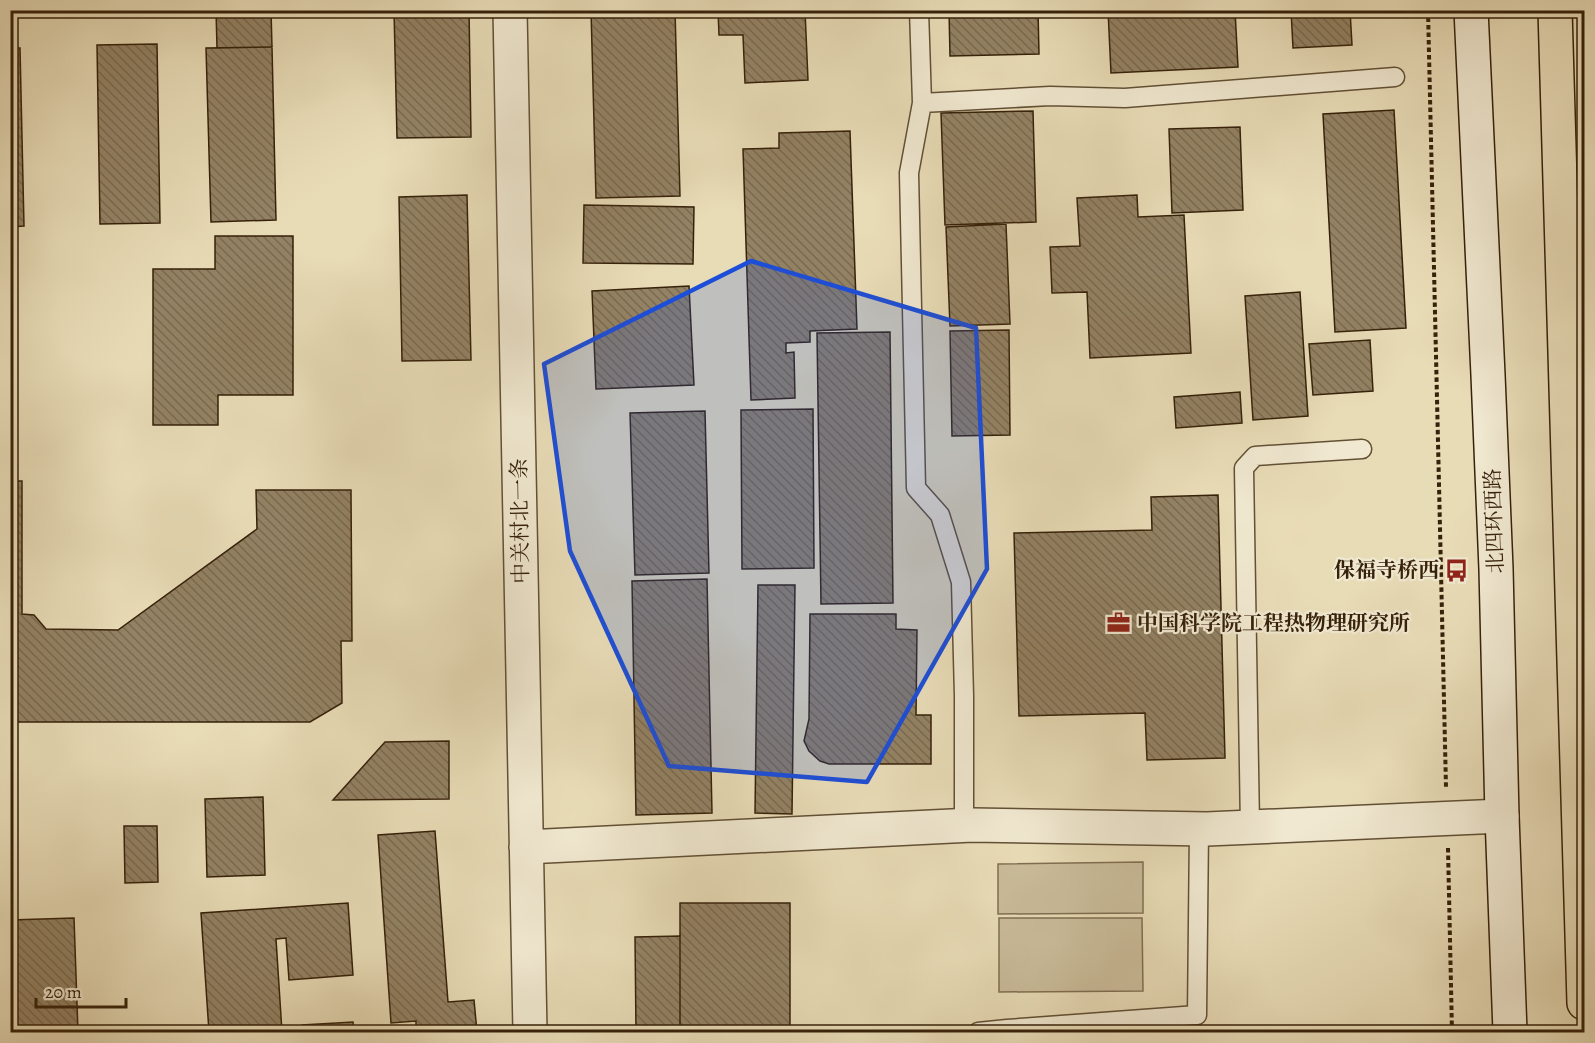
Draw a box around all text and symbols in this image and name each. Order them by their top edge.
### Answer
street label: 中关村北一条 [505,458,535,584]
street label: 北四环西路 [1478,468,1510,574]
place label: 保福寺桥西 [1334,556,1439,584]
bus stop icon: 保福寺桥西 [1444,557,1470,583]
place label: 中国科学院工程热物理研究所 [1137,609,1410,637]
office icon: 中国科学院工程热物理研究所 [1106,610,1132,636]
scale bar [36,971,126,1009]
text: 20 m [45,980,82,1004]

